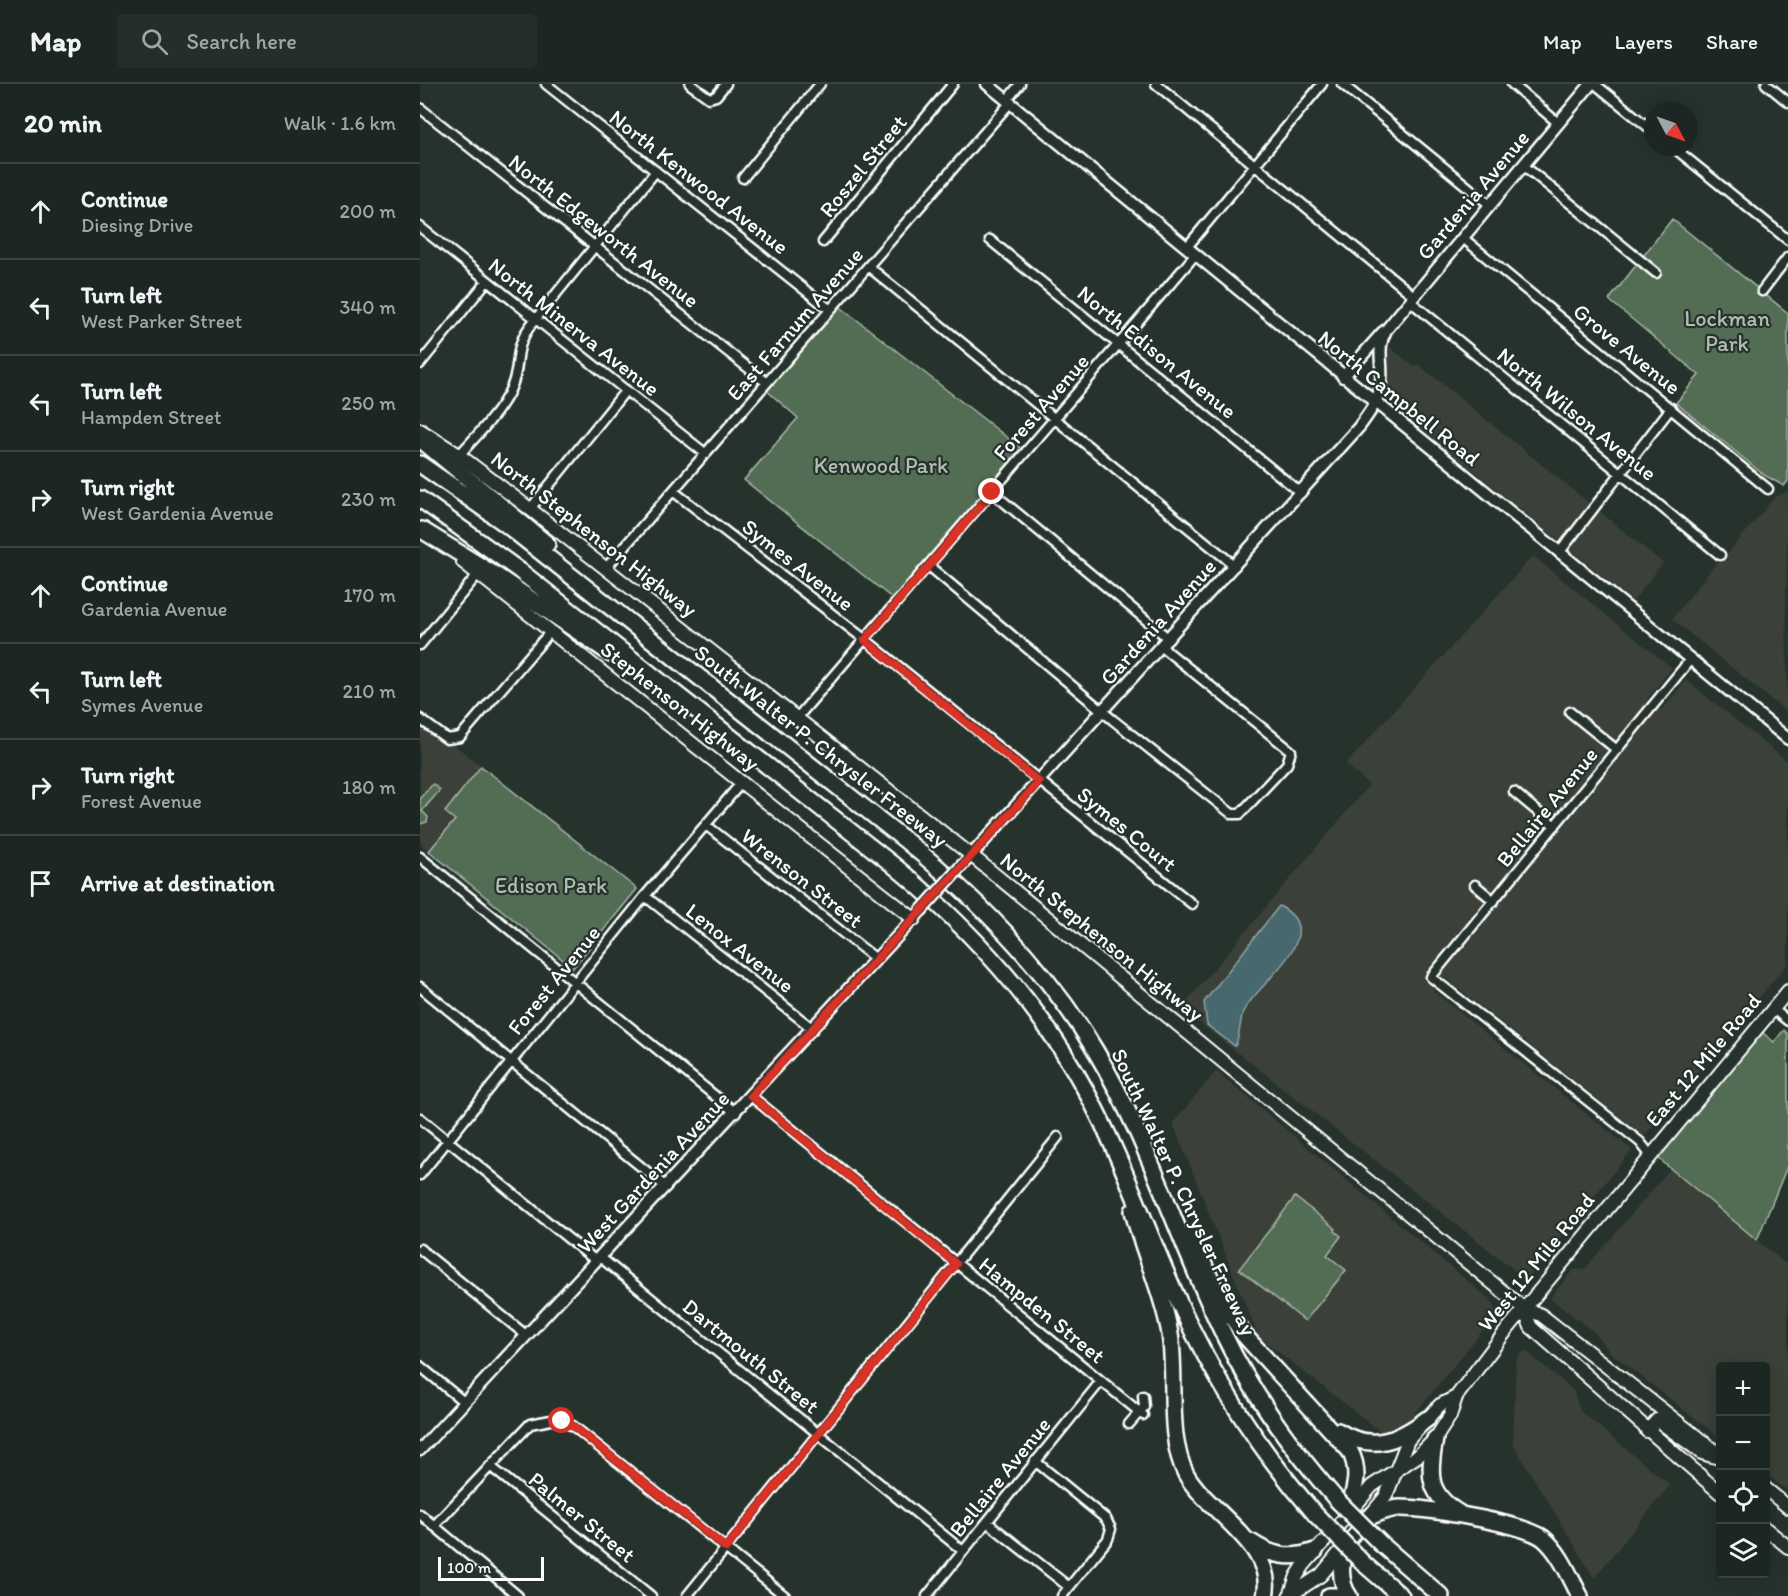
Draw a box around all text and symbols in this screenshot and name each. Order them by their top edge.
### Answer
search box [117,14,537,68]
text: Map [30,24,81,58]
icon: search [138,25,171,58]
text: Search here [186,28,297,55]
text: Map [1543,29,1582,54]
text: Layers [1615,29,1673,54]
text: Share [1706,29,1758,54]
north arrow [1644,102,1698,156]
street label: North Kenwood Avenue [604,104,794,260]
text: 20 min [24,107,102,139]
street label: Roszel Street [813,109,913,223]
text: Walk · 1.6 km [284,111,396,135]
street label: Gardenia Avenue [1411,125,1535,265]
street label: North Edgeworth Avenue [503,148,705,314]
text: Continue [81,186,168,213]
icon: ahead [24,195,57,228]
text: 200 m [340,199,396,223]
text: Diesing Drive [81,213,193,237]
street label: East Farnum Avenue [721,242,869,406]
street label: North Minerva Avenue [483,252,665,402]
street label: North Edison Avenue [1072,280,1242,424]
text: Turn left [81,282,162,309]
icon: left [24,291,57,324]
text: 340 m [339,295,396,319]
street label: Grove Avenue [1568,297,1686,401]
park label: Lockman Park [1684,305,1770,357]
text: West Parker Street [81,309,242,333]
street label: North Campbell Road [1312,324,1486,472]
street label: North Wilson Avenue [1492,341,1662,487]
street label: Forest Avenue [987,348,1095,466]
text: Turn left [81,378,162,405]
icon: left [24,387,57,420]
text: 250 m [341,391,396,415]
text: Hampden Street [81,405,221,429]
street label: North Stephenson Highway [486,445,703,623]
park label: Kenwood Park [814,452,948,479]
text: Turn right [81,474,175,501]
route end [978,478,1004,504]
icon: right [24,483,57,516]
text: 230 m [341,487,396,511]
text: West Gardenia Avenue [81,501,274,525]
street label: Symes Avenue [737,513,859,617]
street label: Gardenia Avenue [1094,553,1222,691]
text: Continue [81,570,168,597]
icon: ahead [24,579,57,612]
text: 170 m [343,583,396,607]
text: Gardenia Avenue [81,597,227,621]
street label: Stephenson Highway [595,635,765,777]
street label: South Walter P. Chrysler Freeway [689,639,954,854]
text: Turn left [81,666,162,693]
icon: left [24,675,57,708]
text: 210 m [343,679,396,703]
text: Symes Avenue [81,693,203,717]
street label: Bellaire Avenue [1490,742,1604,872]
text: Turn right [81,762,175,789]
icon: right [24,771,57,804]
text: 180 m [342,775,396,799]
street label: Symes Court [1072,781,1182,877]
text: Forest Avenue [81,789,202,813]
street label: Wrenson Street [736,822,868,934]
street label: North Stephenson Highway [995,847,1210,1028]
icon: arrive [24,867,57,900]
text: Arrive at destination [81,870,275,897]
park label: Edison Park [495,872,607,899]
street label: Lenox Avenue [680,897,800,999]
street label: Forest Avenue [502,920,606,1040]
street label: East 12 Mile Road [1639,988,1767,1132]
street label: South Walter P. Chrysler Freeway [1105,1044,1263,1341]
street label: West Gardenia Avenue [571,1085,735,1259]
street label: West 12 Mile Road [1472,1187,1600,1337]
street label: Hampden Street [973,1251,1111,1369]
street label: Dartmouth Street [677,1293,825,1419]
map controls [1716,1362,1770,1578]
button: + [1716,1362,1770,1416]
route start [548,1407,574,1433]
street label: Bellaire Avenue [943,1412,1057,1542]
button: − [1716,1416,1770,1470]
street label: Palmer Street [523,1466,641,1568]
button: locate [1716,1470,1770,1524]
button: layers [1716,1524,1770,1578]
scale bar [438,1554,544,1582]
text: 100 m [447,1558,491,1577]

